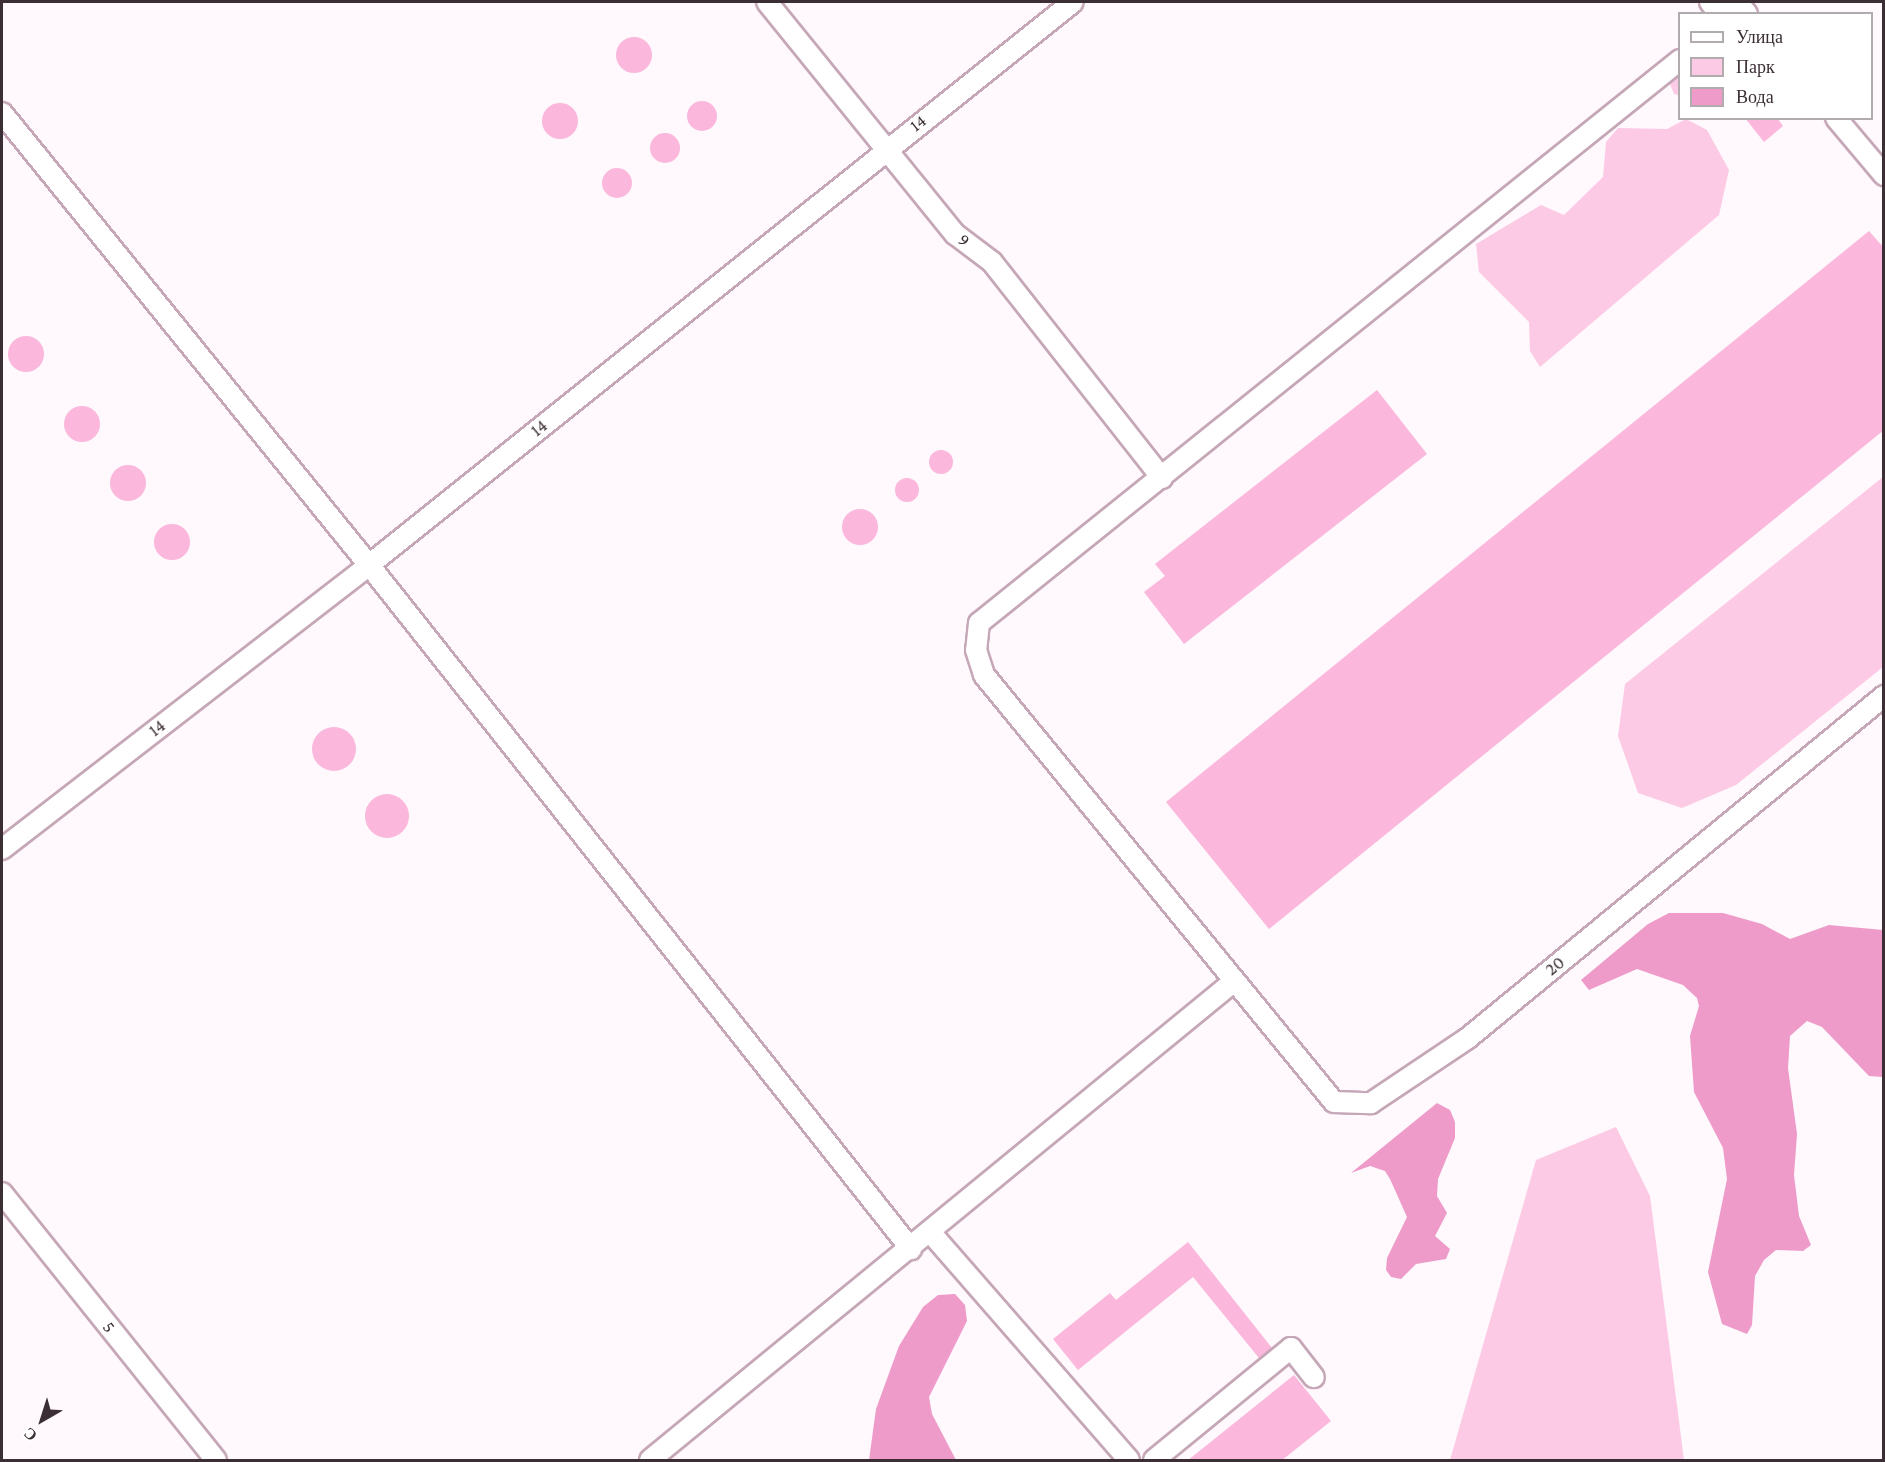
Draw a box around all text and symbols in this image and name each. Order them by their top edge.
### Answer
legend [1678,12,1873,120]
text: Улица [1736,27,1783,47]
text: Парк [1736,57,1775,77]
text: Вода [1736,87,1774,107]
street label: 14 [905,110,931,136]
street label: 9 [954,229,974,251]
street label: 14 [526,415,552,441]
street label: 14 [144,715,170,741]
street label: 20 [1541,952,1569,980]
street label: 5 [98,1317,120,1337]
north arrow [12,1390,72,1450]
text: С [21,1424,40,1445]

